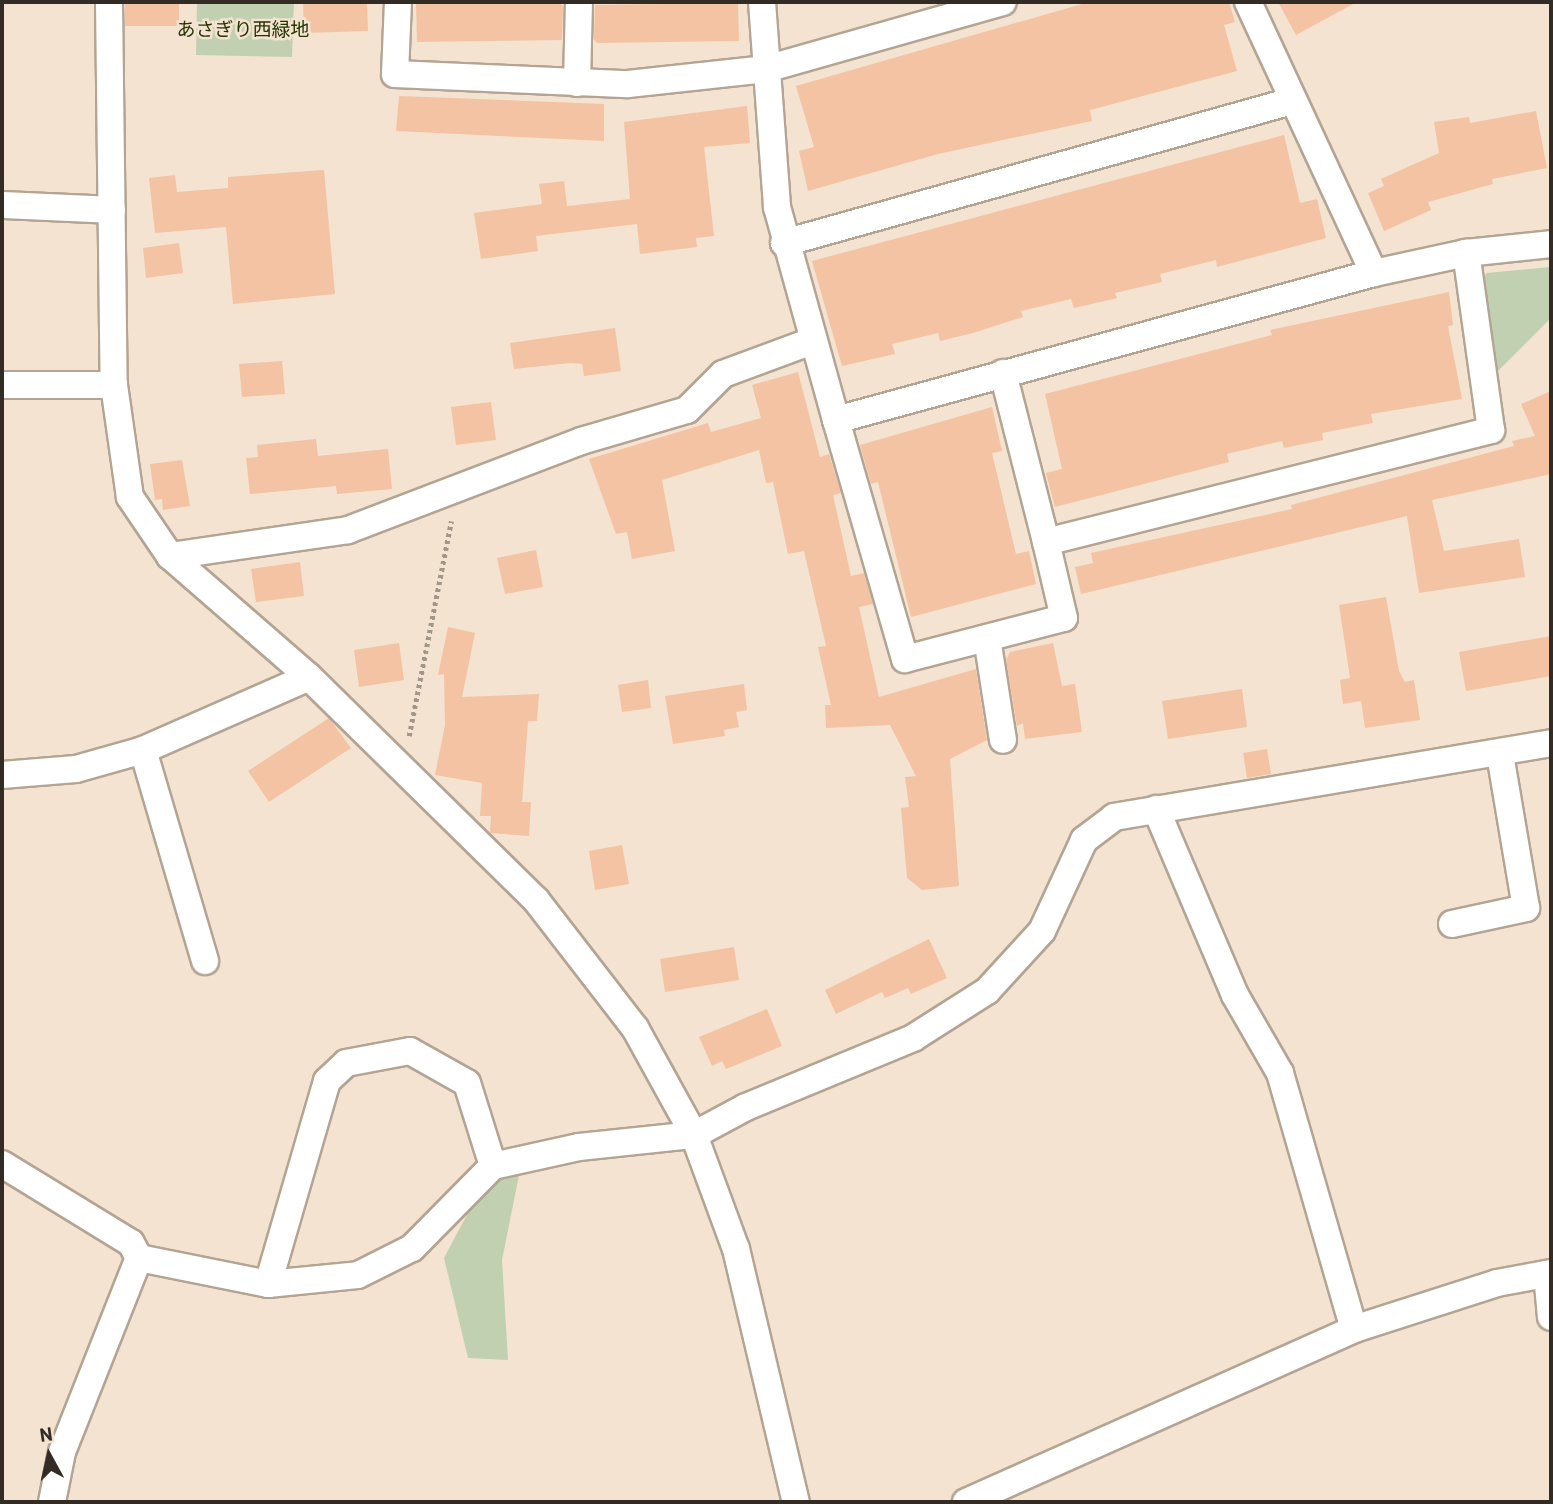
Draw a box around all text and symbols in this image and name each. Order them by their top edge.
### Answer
park label: あさぎり西緑地 [177,18,309,40]
north arrow [14,1420,84,1490]
text: N [38,1421,54,1446]

